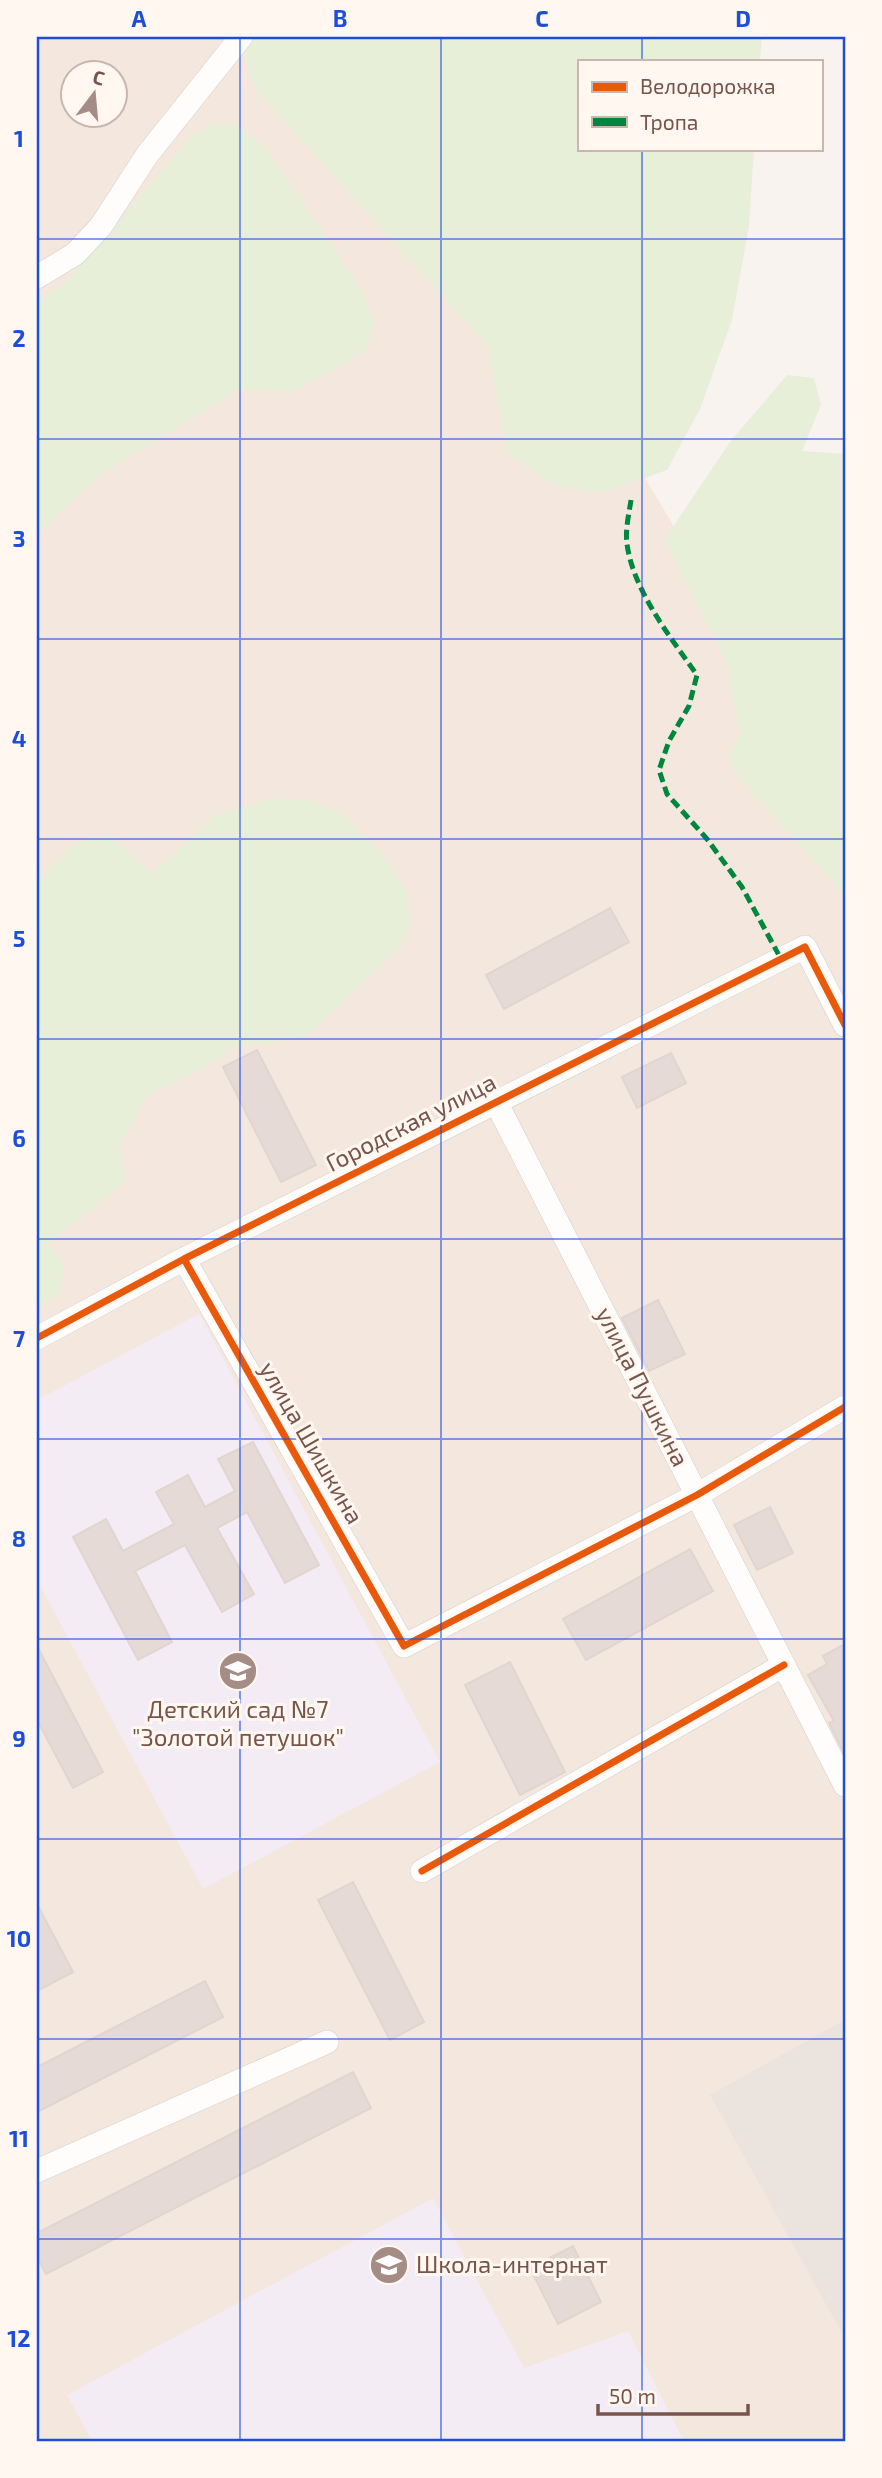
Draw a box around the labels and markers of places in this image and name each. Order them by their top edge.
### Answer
school or university icon: Детский сад №7 "Золотой петушок" [217,1650,259,1692]
place label: Детский сад №7 "Золотой петушок" [132,1694,344,1752]
school or university icon: Школа-интернат [368,2244,410,2286]
place label: Школа-интернат [416,2249,608,2278]

